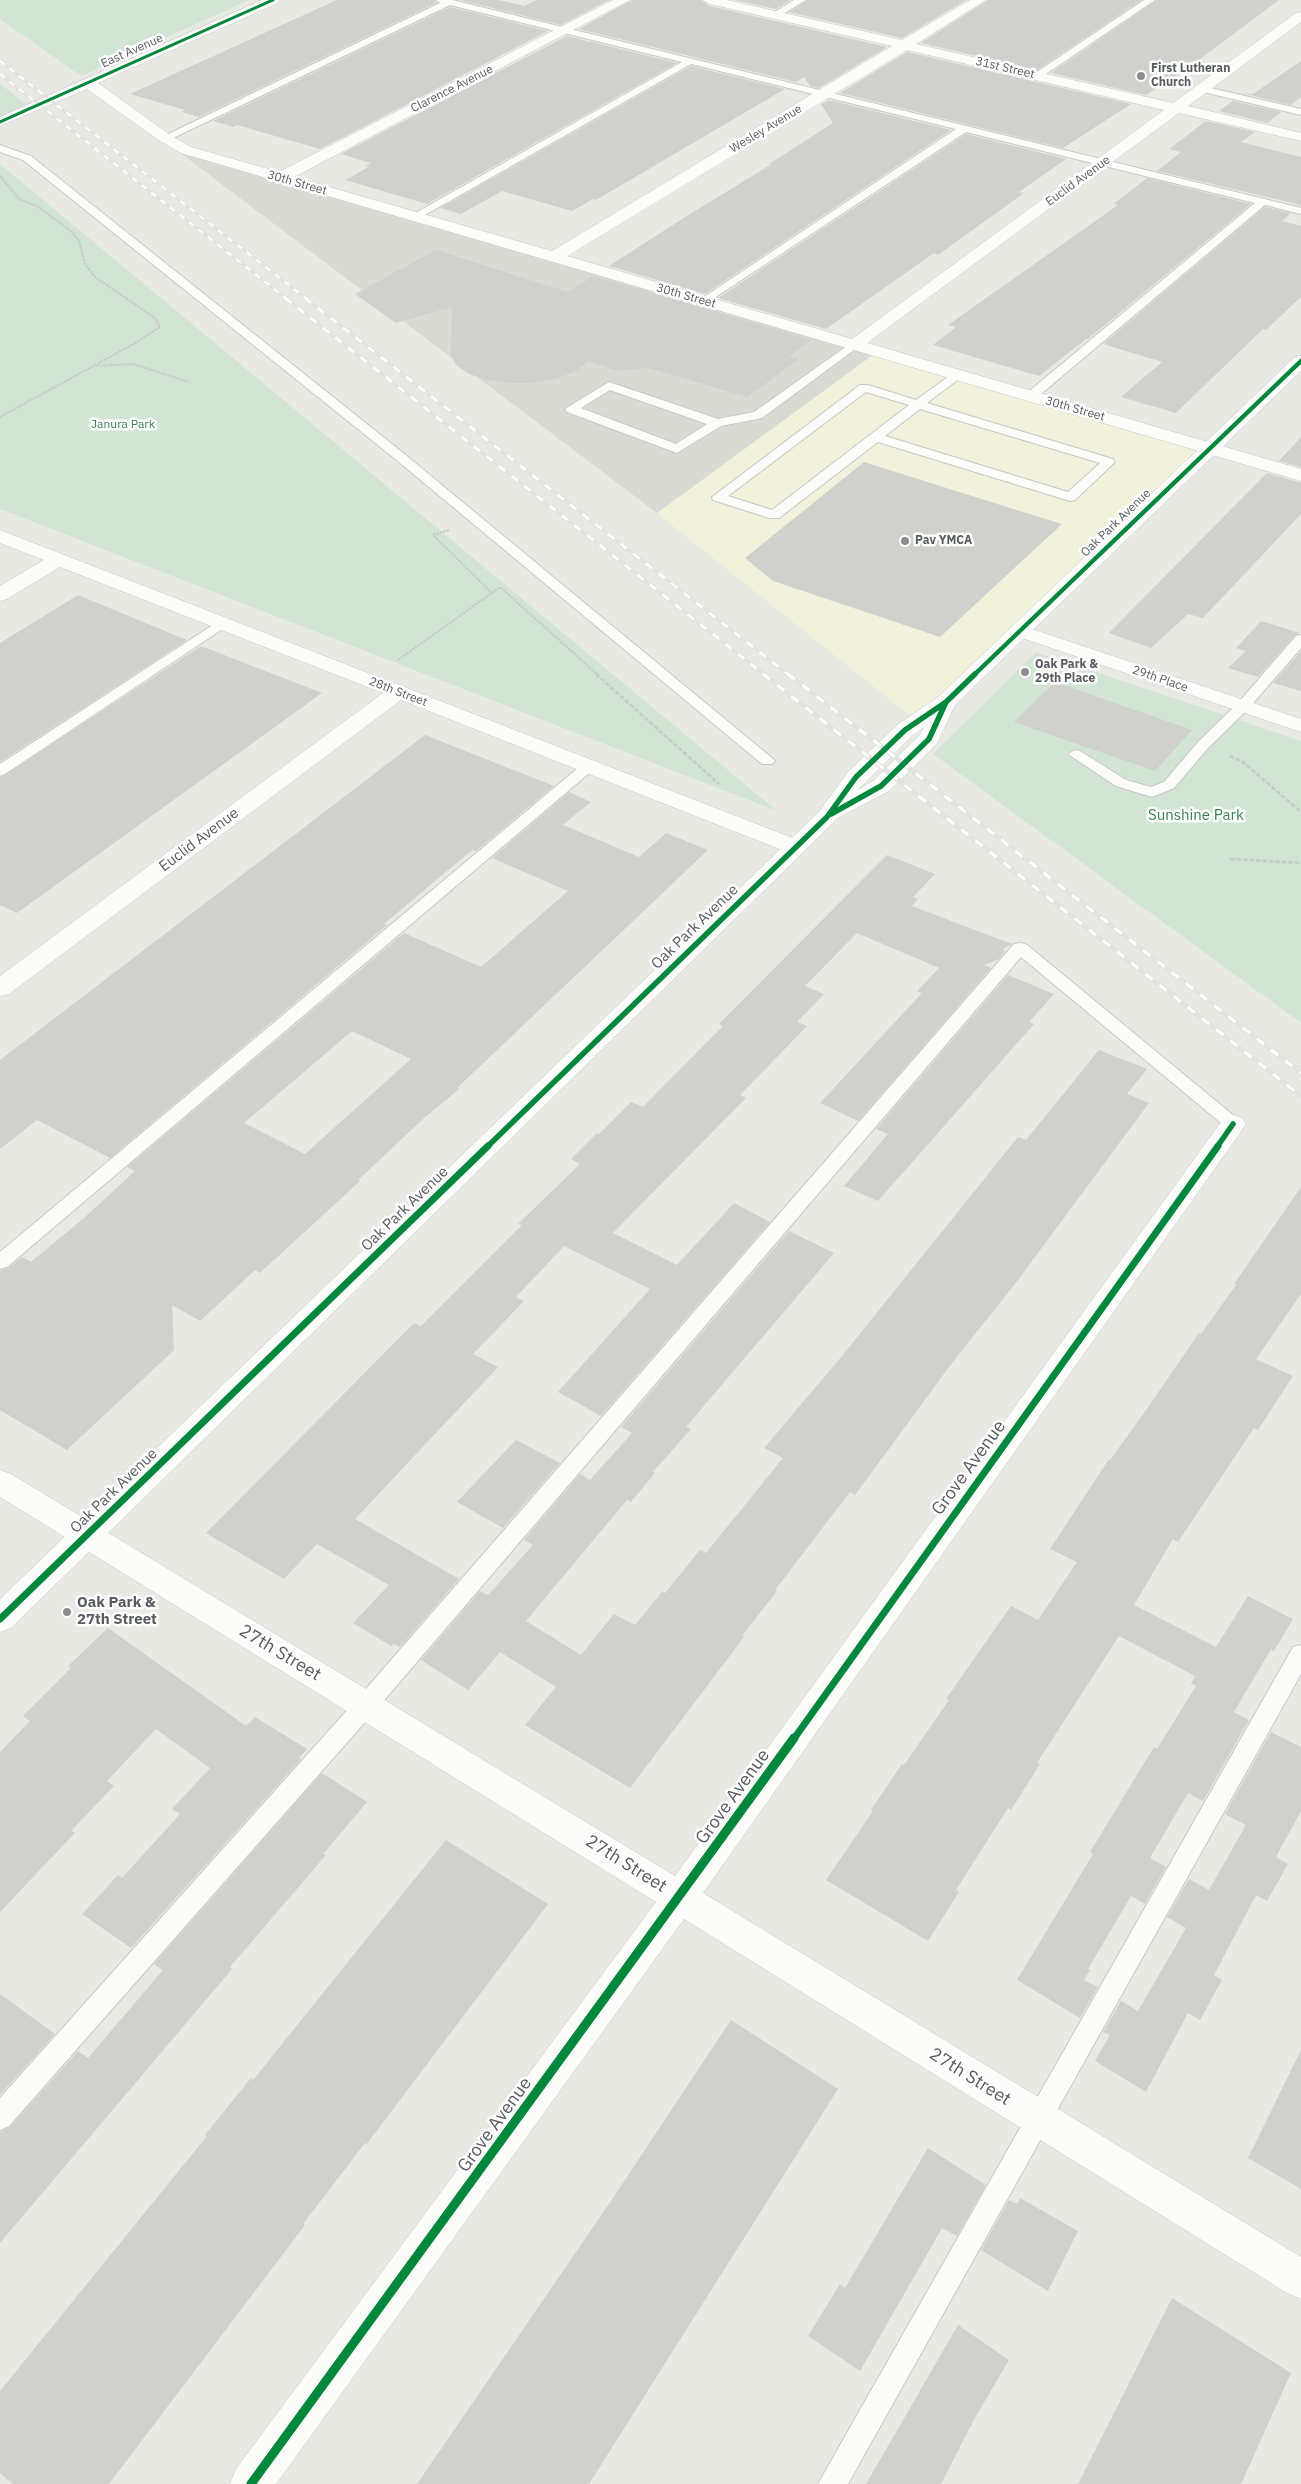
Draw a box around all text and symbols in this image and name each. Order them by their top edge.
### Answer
street label: East Avenue [99,31,165,71]
street label: 31st Street [974,54,1036,82]
street label: Clarence Avenue [408,62,496,116]
place label: First Lutheran Church [1151,62,1230,90]
marker: First Lutheran Church [1135,70,1147,82]
street label: Wesley Avenue [727,102,805,156]
street label: Euclid Avenue [1043,153,1113,209]
street label: 30th Street [266,168,328,198]
street label: 30th Street [655,281,717,311]
street label: 30th Street [1044,394,1106,424]
park label: Janura Park [91,418,155,432]
street label: Oak Park Avenue [1078,486,1154,560]
place label: Pav YMCA [915,534,972,548]
marker: Pav YMCA [899,535,911,547]
place label: Oak Park & 29th Place [1035,658,1098,686]
street label: 29th Place [1130,663,1190,695]
marker: Oak Park & 29th Place [1019,666,1031,678]
street label: 28th Street [367,674,429,710]
street label: Euclid Avenue [156,804,242,876]
park label: Sunshine Park [1148,807,1244,825]
street label: Oak Park Avenue [648,881,742,973]
street label: Oak Park Avenue [358,1163,452,1255]
street label: Grove Avenue [927,1416,1011,1520]
street label: Oak Park Avenue [67,1445,161,1537]
place label: Oak Park & 27th Street [77,1594,157,1629]
marker: Oak Park & 27th Street [61,1606,73,1618]
street label: 27th Street [235,1620,325,1686]
street label: Grove Avenue [691,1745,775,1849]
street label: 27th Street [581,1831,671,1897]
street label: 27th Street [925,2044,1015,2110]
street label: Grove Avenue [453,2073,537,2177]

